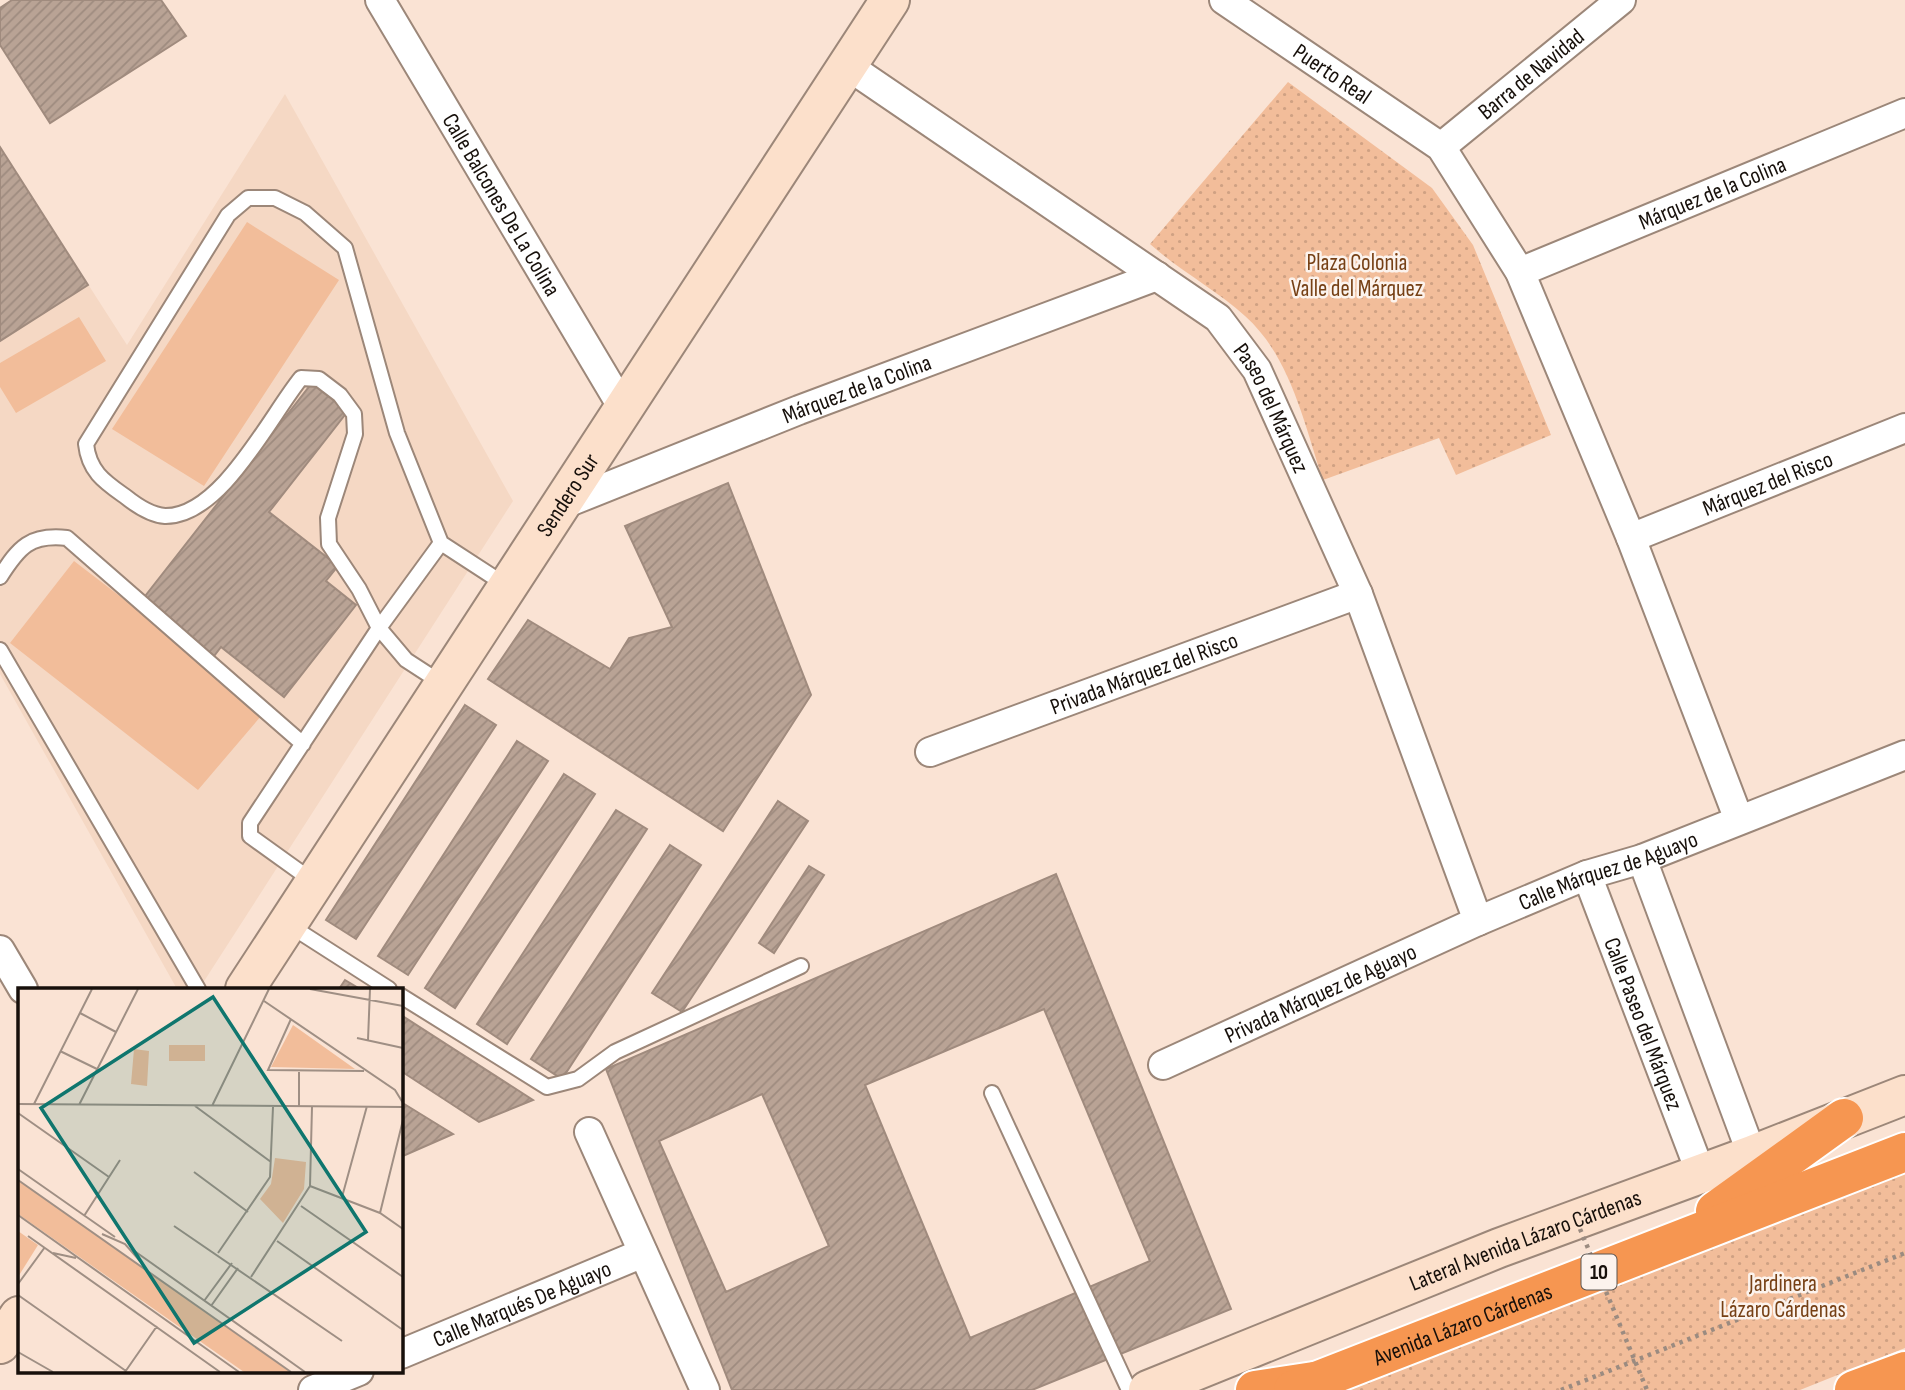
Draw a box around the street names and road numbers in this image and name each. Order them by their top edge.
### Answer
street label: Barra de Navidad [1473,23,1590,126]
street label: Puerto Real [1287,38,1376,111]
street label: Calle Balcones De La Colina [436,109,566,301]
street label: Márquez de la Colina [1635,151,1790,236]
street label: Paseo del Márquez [1227,338,1314,477]
street label: Márquez de la Colina [779,349,935,430]
street label: Márquez del Risco [1699,446,1837,523]
street label: Sendero Sur [531,448,606,542]
street label: Privada Márquez del Risco [1047,627,1242,721]
street label: Calle Márquez de Aguayo [1515,825,1702,917]
street label: Calle Paseo del Márquez [1597,934,1688,1114]
street label: Privada Márquez de Aguayo [1220,938,1421,1050]
street label: Lateral Avenida Lázaro Cárdenas [1405,1184,1645,1298]
road number: 10 [1582,1254,1616,1290]
street label: Calle Marqués De Aguayo [429,1255,616,1354]
street label: Avenida Lázaro Cárdenas [1369,1278,1556,1373]

